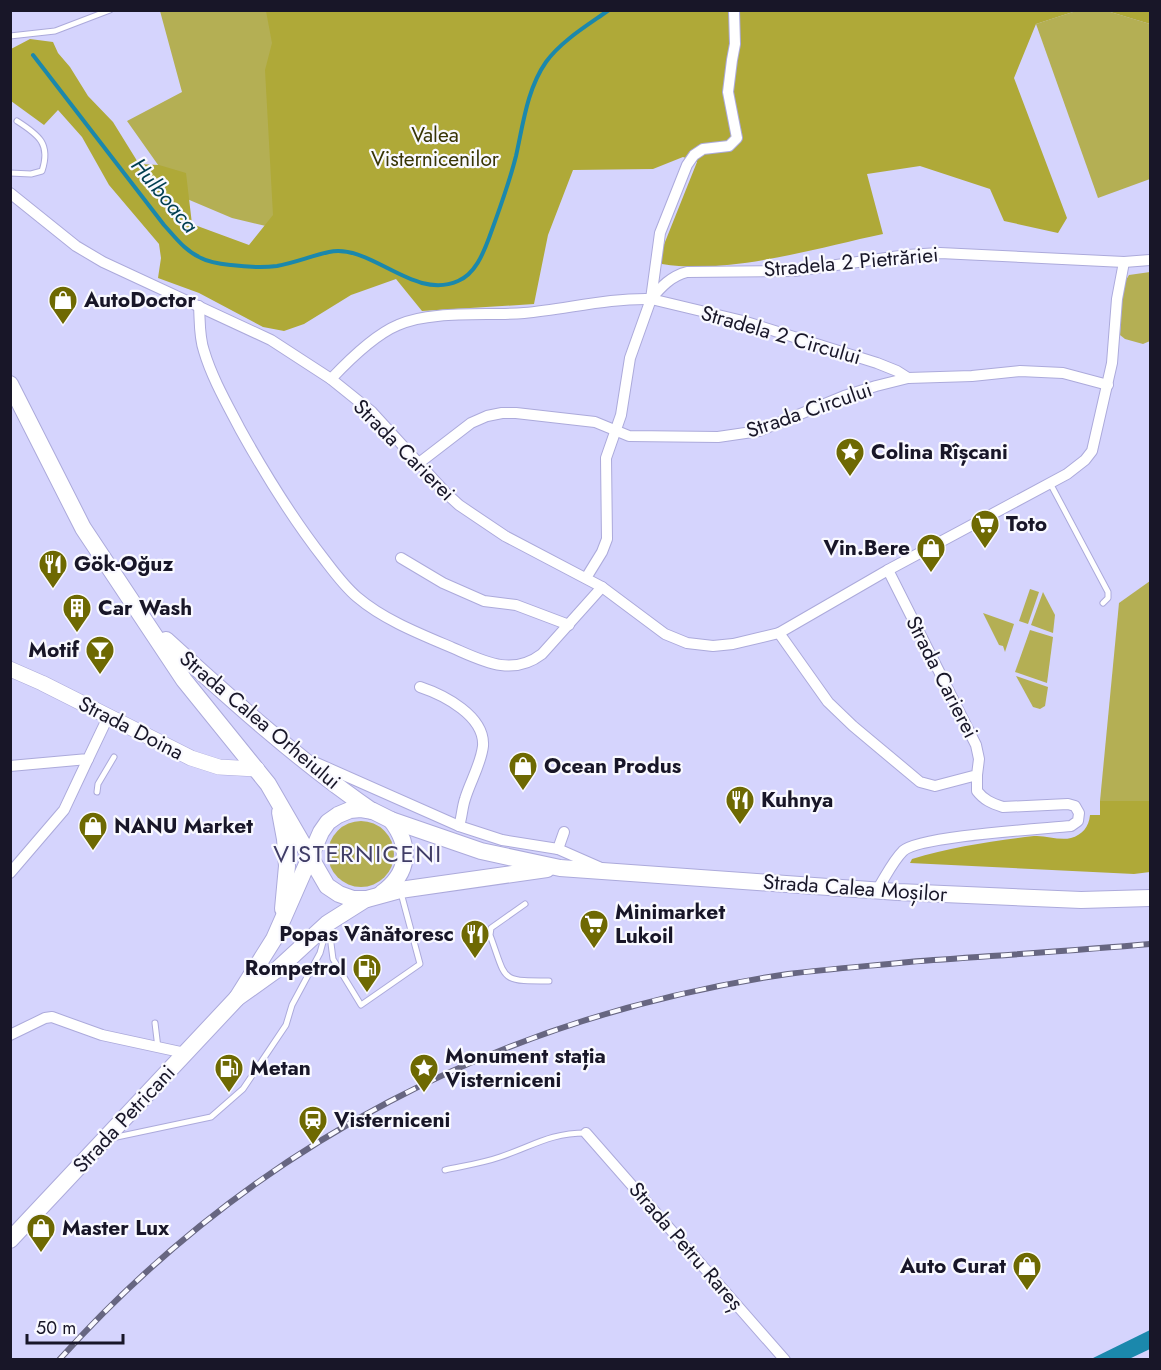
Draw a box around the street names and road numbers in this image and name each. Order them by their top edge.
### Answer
street label: Stradela 2 Pietrăriei [762,239,940,285]
street label: Stradela 2 Circului [697,298,865,372]
street label: Strada Circului [742,374,876,446]
street label: Strada Carierei [346,392,462,508]
street label: Strada Carierei [898,611,986,743]
street label: Strada Calea Orheiului [173,644,347,796]
street label: Strada Doina [73,689,189,767]
street label: Strada Calea Moșilor [762,867,949,909]
street label: Strada Petricani [66,1058,182,1180]
street label: Strada Petru Rareș [622,1175,750,1317]

